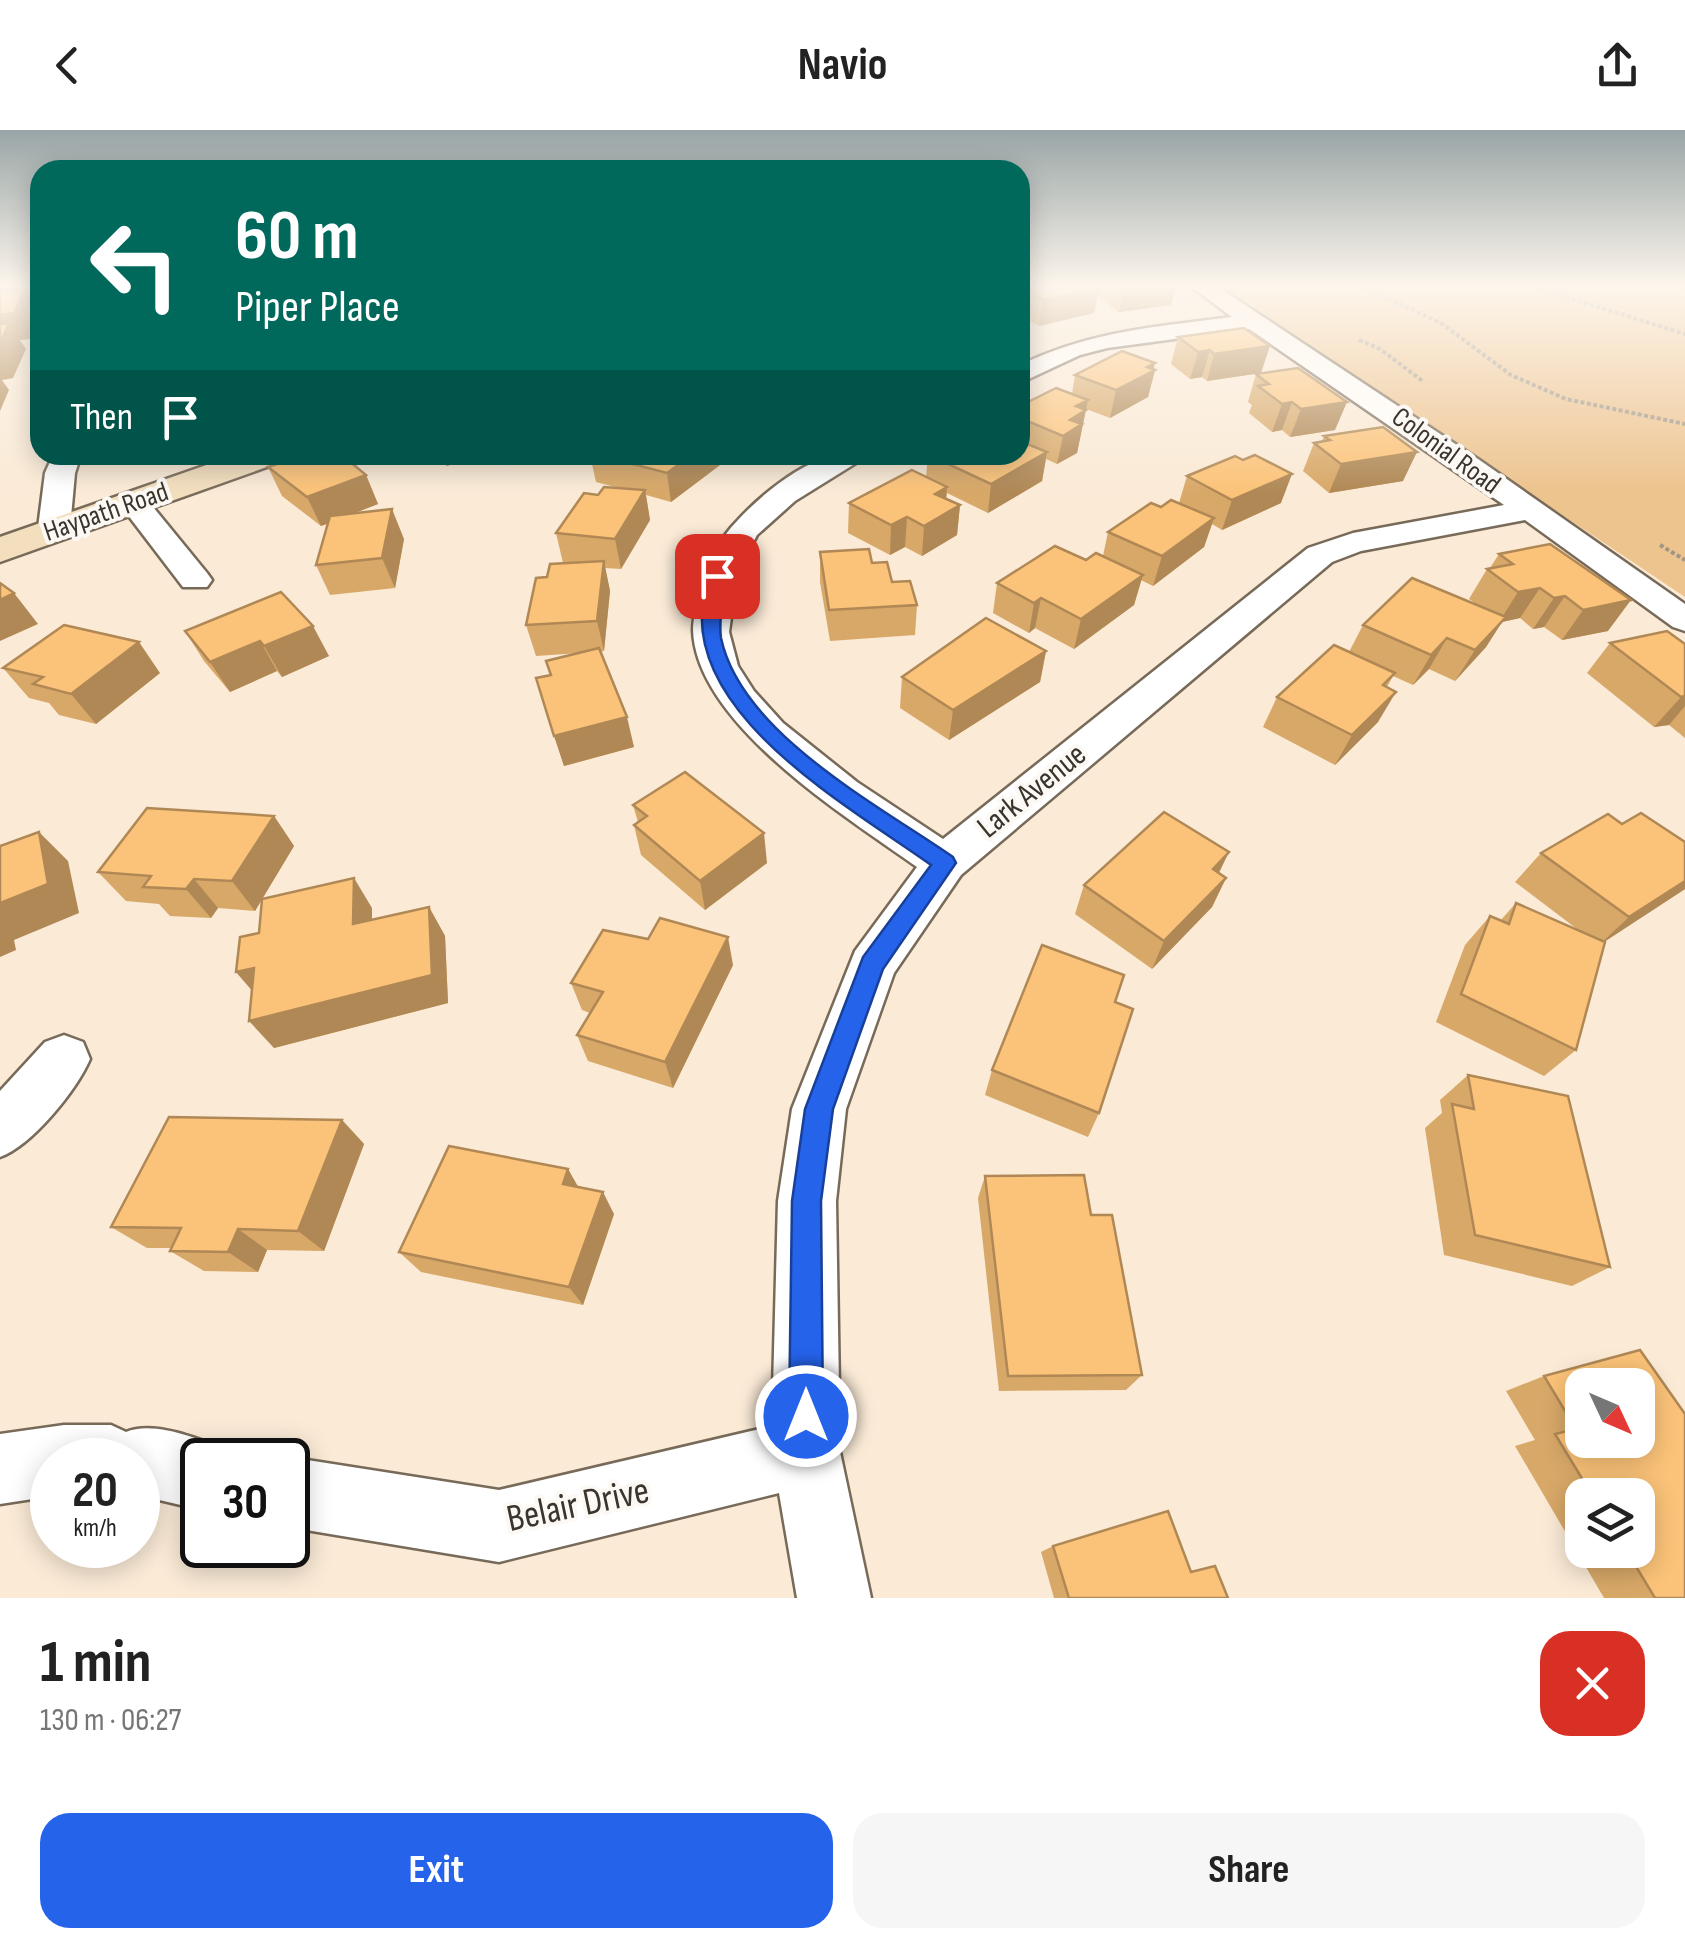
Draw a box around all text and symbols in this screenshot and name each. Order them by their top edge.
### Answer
icon: back [40,38,95,93]
text: Navio [798,38,887,93]
icon: share [1590,38,1645,93]
text: 60 m [235,195,359,279]
icon: left [70,200,200,330]
text: Piper Place [235,280,400,335]
icon: arrive [153,390,208,445]
text: Then [70,395,133,440]
street label: Colonial Road [1385,401,1507,501]
street label: Haypath Road [39,475,173,549]
pin [675,534,760,619]
icon: arrive [690,549,745,604]
street label: Lark Avenue [970,735,1094,847]
position arrow [754,1364,858,1468]
north arrow [1565,1368,1655,1458]
map controls [1565,1368,1655,1568]
speed limit sign: 30 [180,1438,310,1568]
text: 20 [72,1461,118,1521]
street label: Belair Drive [503,1468,653,1542]
button: layers [1565,1478,1655,1568]
text: km/h [73,1513,117,1544]
text: 1 min [40,1627,152,1699]
button: close [1540,1631,1645,1736]
text: 130 m · 06:27 [40,1701,181,1740]
button: Exit [40,1813,833,1928]
button: Share [853,1813,1645,1928]

